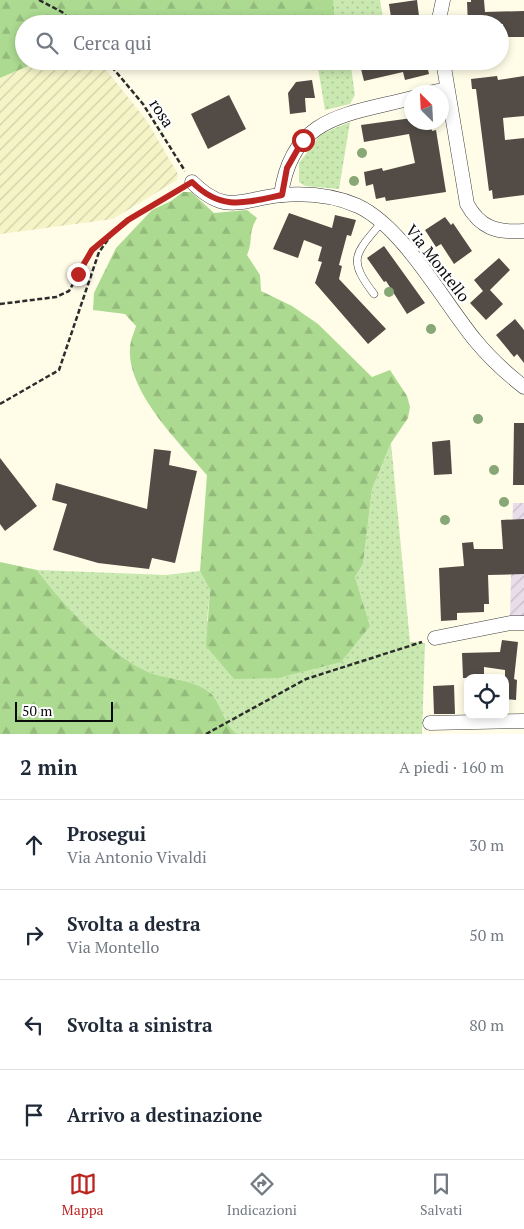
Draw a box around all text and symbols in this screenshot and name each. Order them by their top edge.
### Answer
search box [15,15,509,70]
icon: search [33,29,61,57]
text: Cerca qui [73,30,152,55]
north arrow [404,85,449,130]
street label: rosa [145,94,179,132]
route start [292,129,315,152]
street label: Via Montello [401,220,475,306]
route end [67,263,90,286]
map controls [464,674,509,719]
button: locate [464,674,509,719]
scale bar [15,699,112,722]
text: 50 m [22,701,52,720]
text: 2 min [20,753,77,781]
text: A piedi · 160 m [399,756,504,778]
text: Prosegui [67,821,146,846]
icon: ahead [20,831,48,859]
text: 30 m [469,834,504,856]
text: Via Antonio Vivaldi [67,846,207,868]
text: Svolta a destra [67,911,201,936]
icon: right [20,921,48,949]
text: 50 m [469,924,504,946]
text: Via Montello [67,936,159,958]
icon: left [20,1011,48,1039]
text: Svolta a sinistra [67,1012,213,1037]
text: 80 m [469,1014,504,1036]
icon: arrive [20,1101,48,1129]
text: Arrivo a destinazione [67,1102,262,1127]
tab: Mappa [62,1170,104,1219]
tab: Indicazioni [227,1170,297,1219]
tab: Salvati [420,1170,462,1219]

